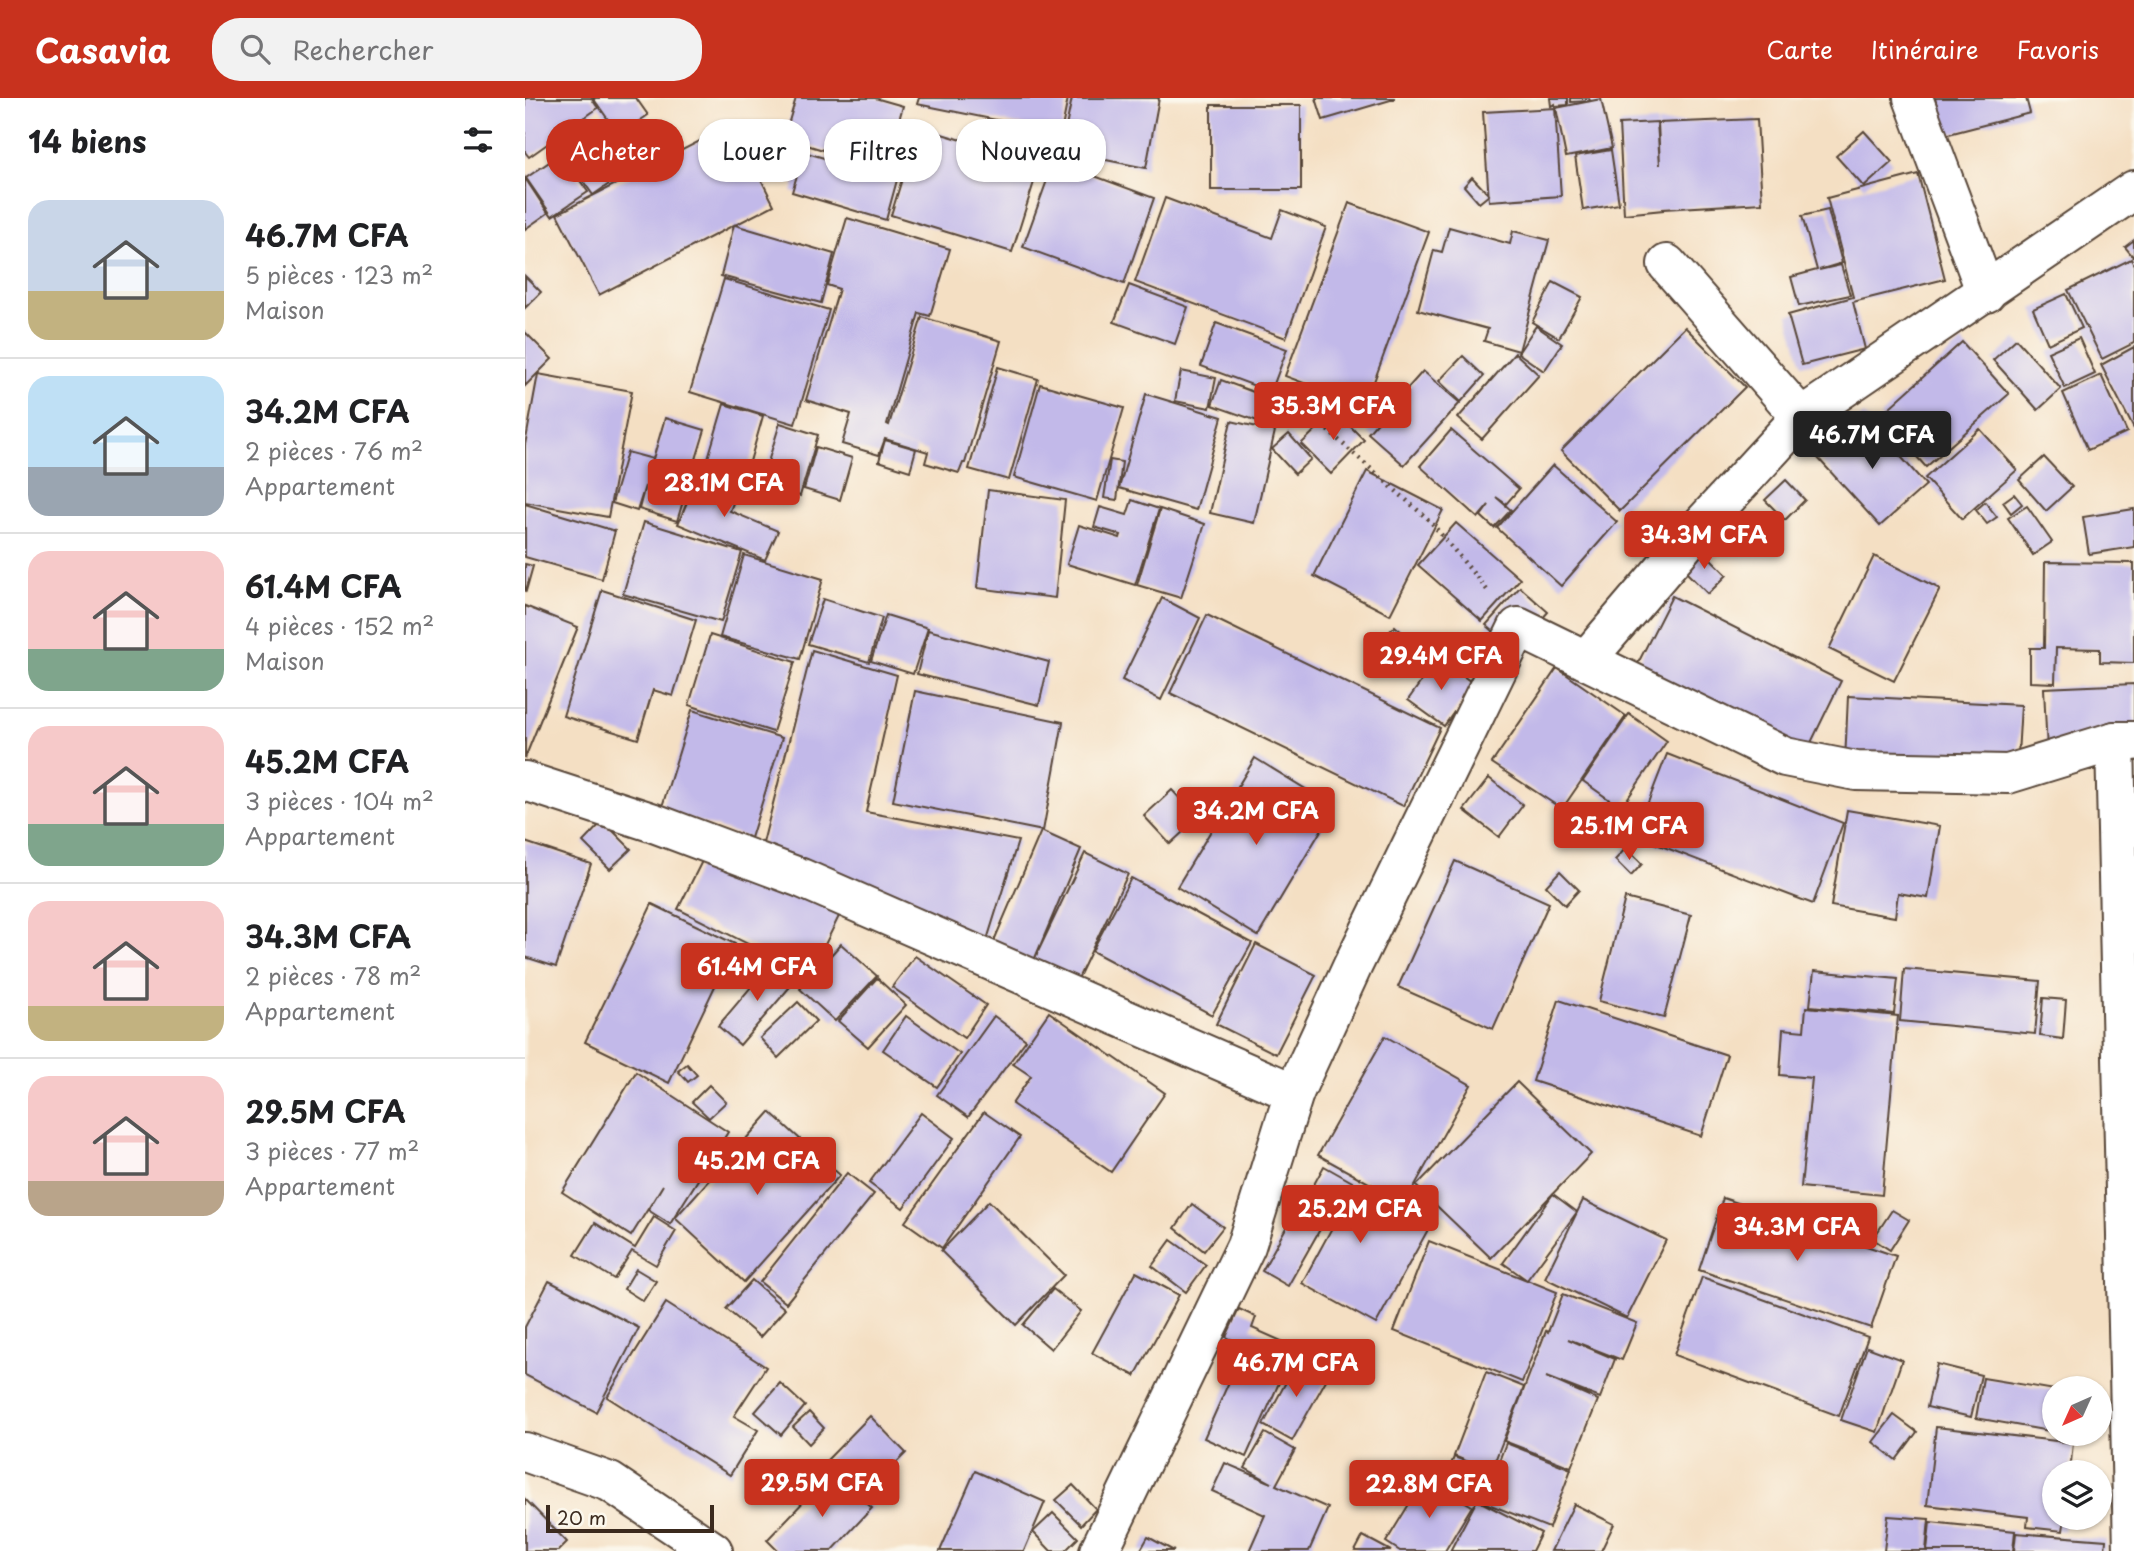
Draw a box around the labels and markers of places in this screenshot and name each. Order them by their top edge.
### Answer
pin: 35.3M CFA [1253,382,1413,442]
pin: 46.7M CFA [1792,412,1952,471]
pin: 28.1M CFA [644,460,804,519]
pin: 34.3M CFA [1624,512,1784,571]
pin: 29.4M CFA [1361,632,1521,692]
pin: 34.2M CFA [1176,788,1336,847]
pin: 25.1M CFA [1549,802,1709,862]
pin: 61.4M CFA [677,944,837,1003]
pin: 45.2M CFA [677,1138,837,1197]
pin: 25.2M CFA [1280,1186,1440,1245]
pin: 34.3M CFA [1717,1204,1877,1263]
pin: 46.7M CFA [1216,1340,1376,1399]
pin: 29.5M CFA [742,1460,902,1519]
pin: 22.8M CFA [1349,1460,1509,1520]

